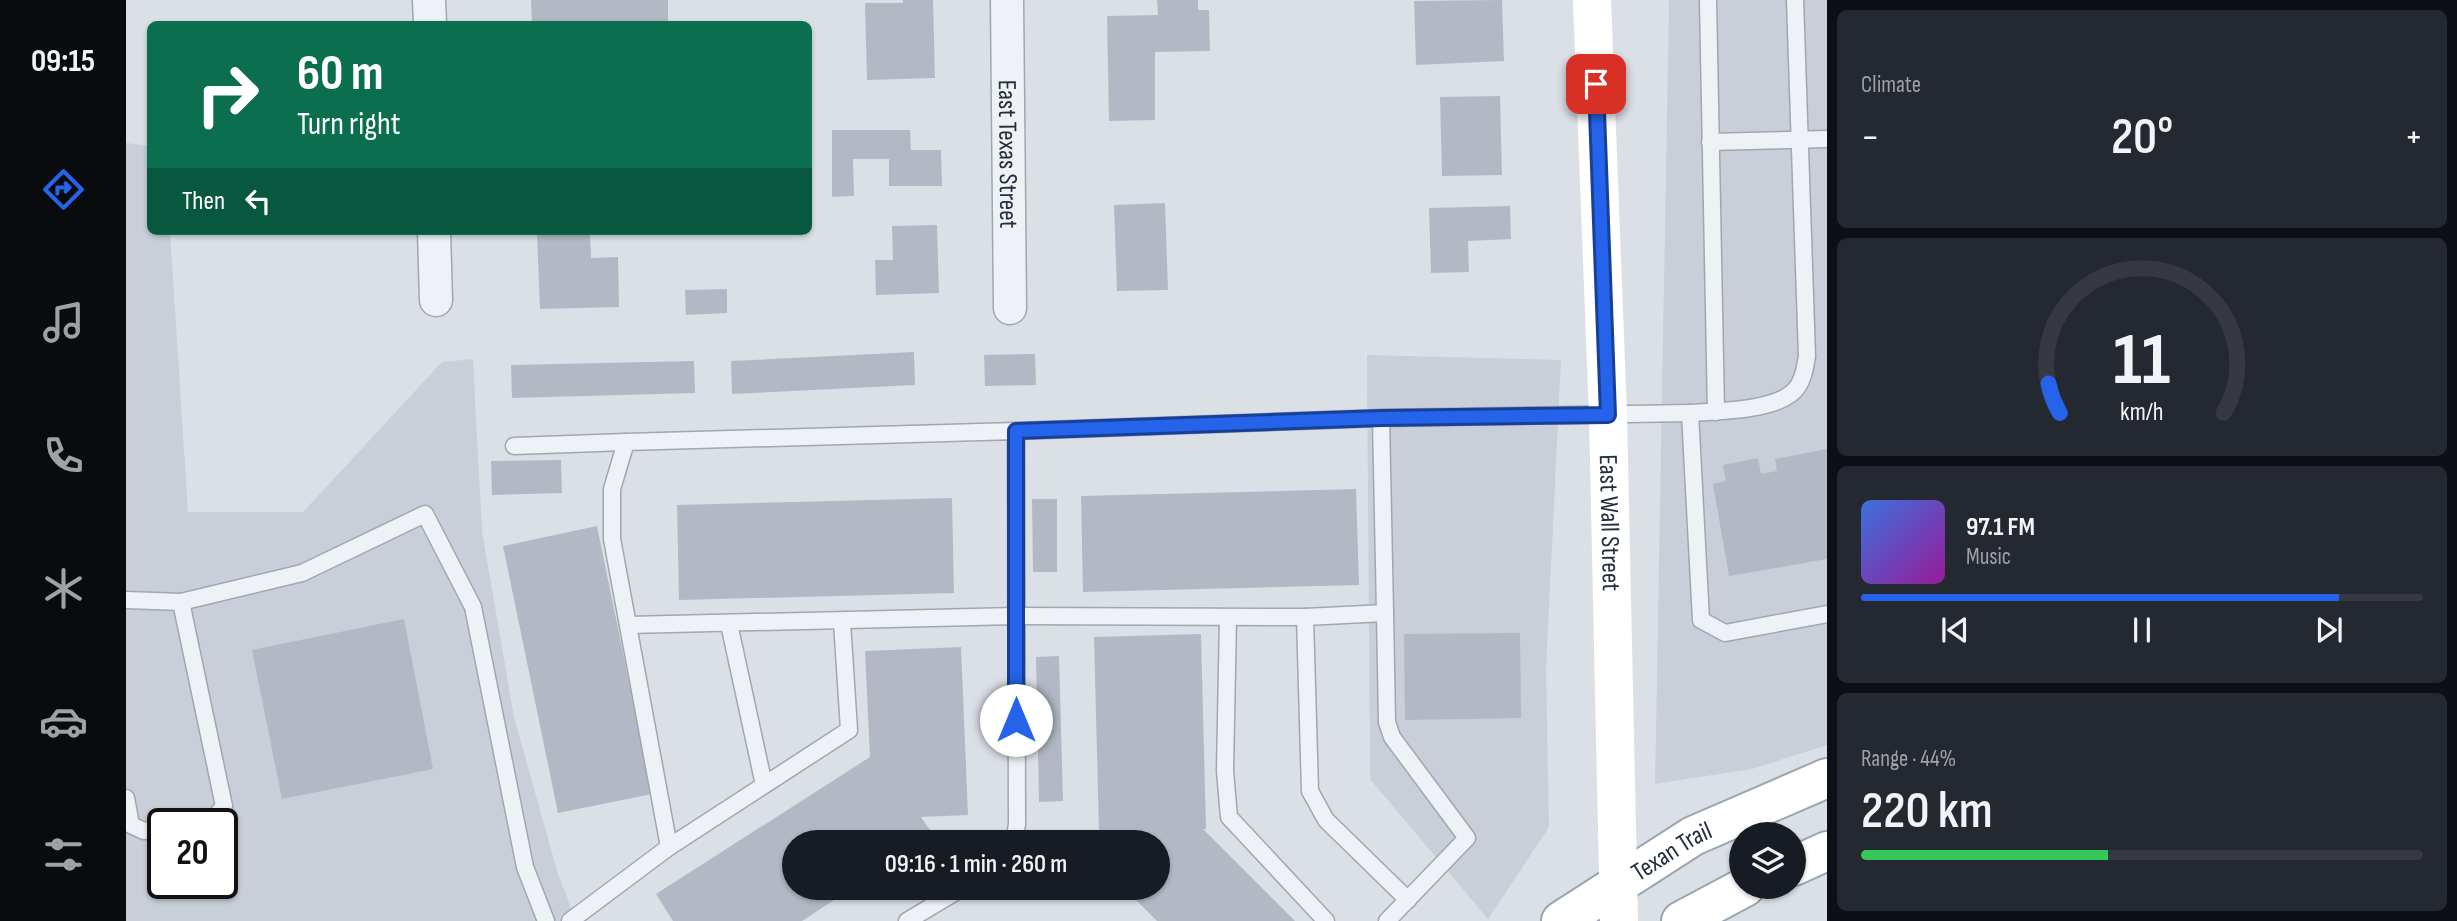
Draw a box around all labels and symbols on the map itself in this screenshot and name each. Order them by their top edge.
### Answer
pin [1566,54,1626,114]
street label: East Texas Street [991,79,1023,229]
street label: East Wall Street [1592,454,1626,591]
position arrow [979,683,1053,757]
speed limit sign: 20 [147,808,238,899]
street label: Texan Trail [1626,816,1717,889]

